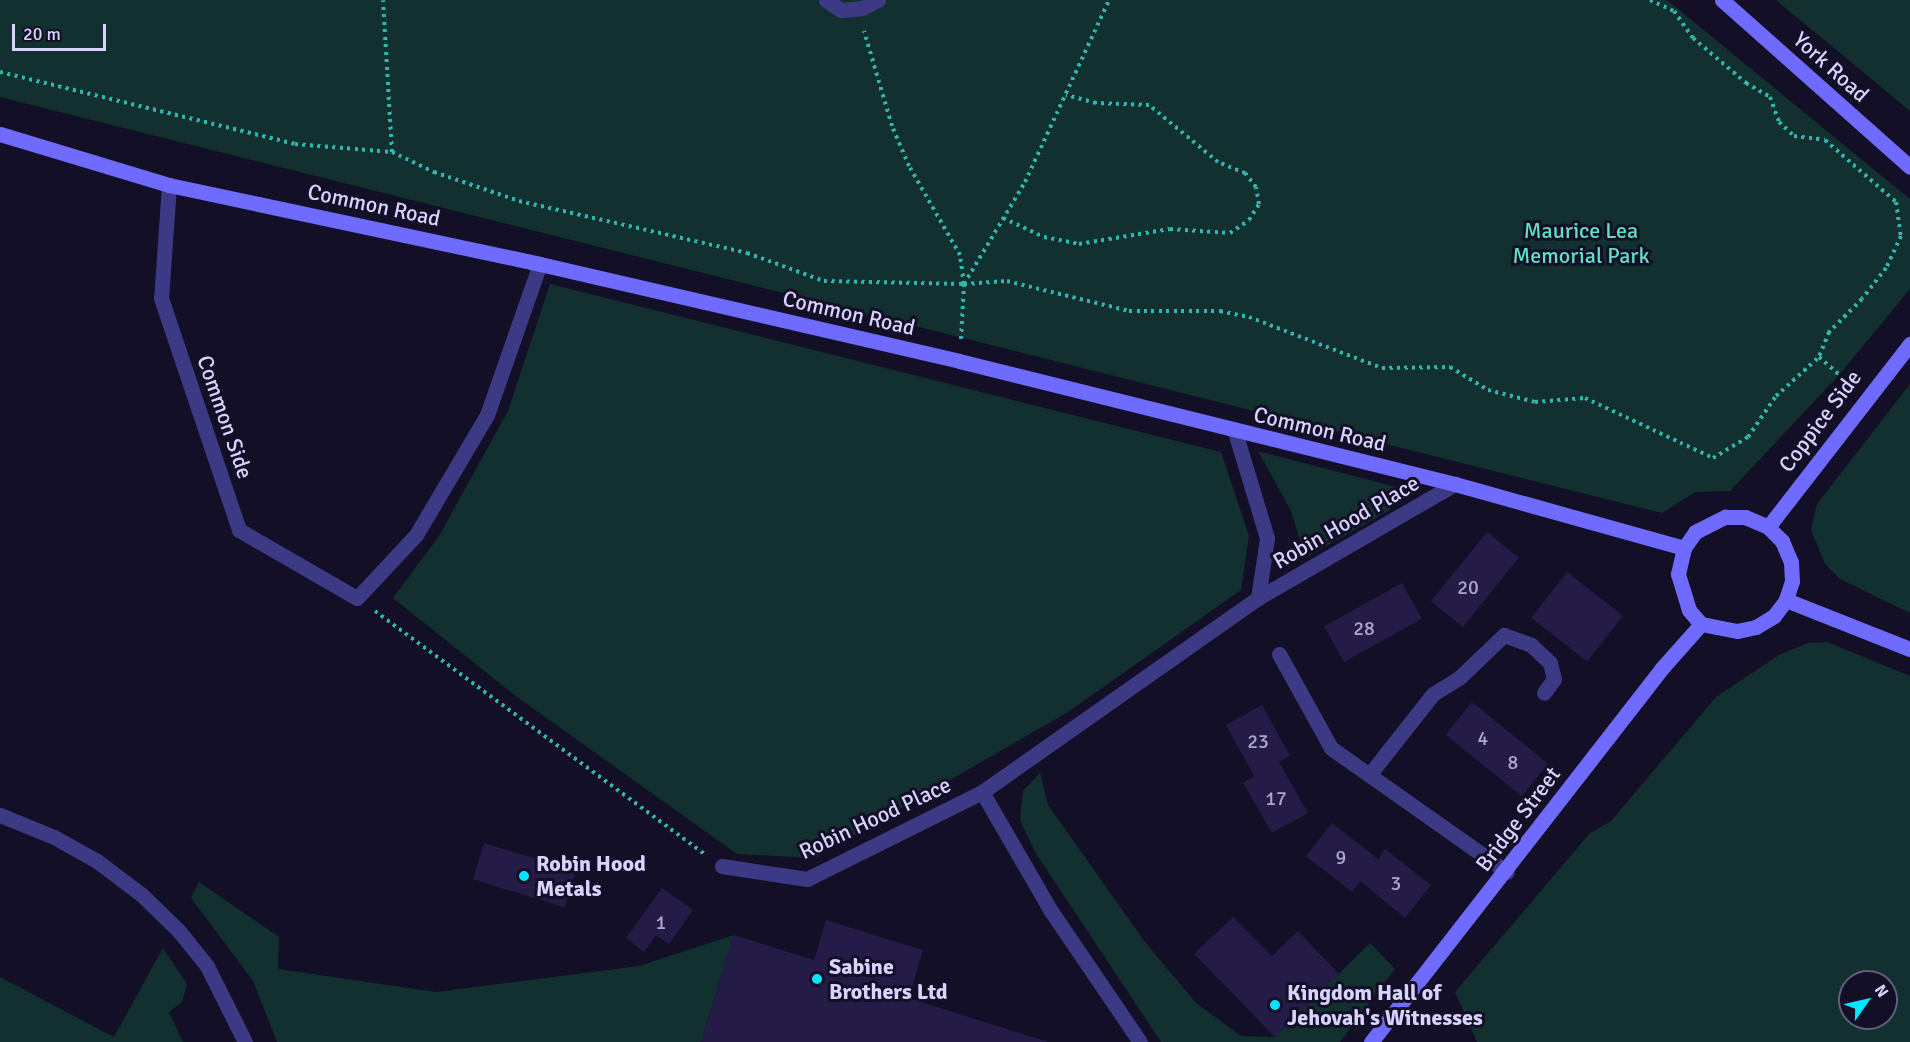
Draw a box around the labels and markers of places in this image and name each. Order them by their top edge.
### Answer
place label: Robin Hood Metals [536,850,646,902]
marker: Robin Hood Metals [517,869,531,883]
place label: Sabine Brothers Ltd [829,953,948,1004]
marker: Sabine Brothers Ltd [810,972,824,986]
place label: Kingdom Hall of Jehovah's Witnesses [1287,979,1483,1030]
marker: Kingdom Hall of Jehovah's Witnesses [1268,998,1282,1012]

